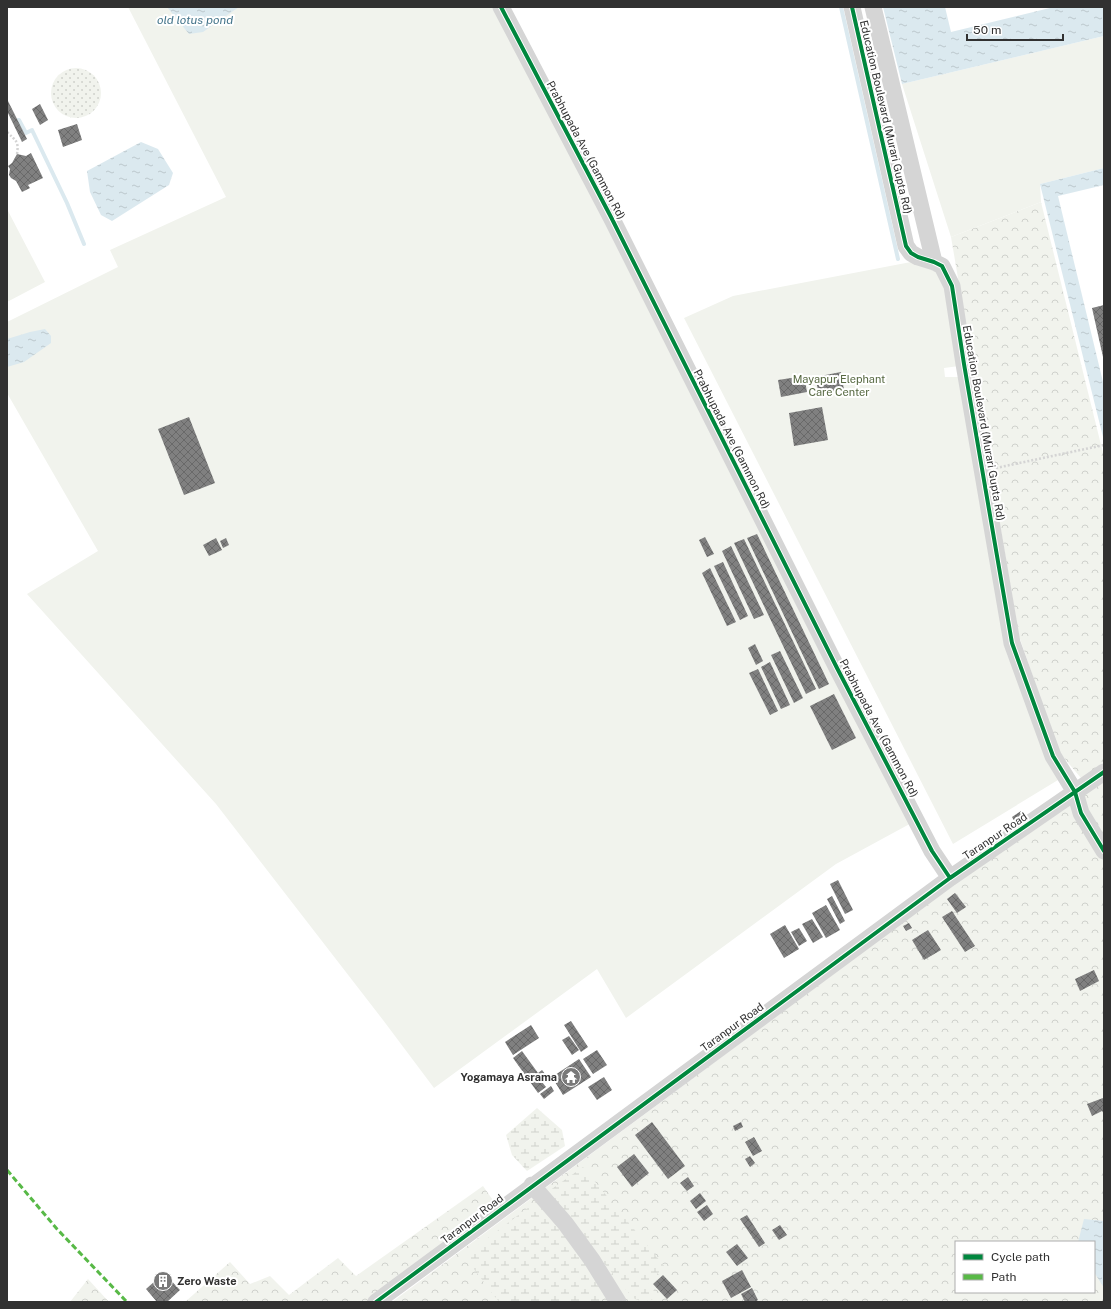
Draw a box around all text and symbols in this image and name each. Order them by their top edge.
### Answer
water label: old lotus pond [157,13,233,27]
scale bar [967,16,1063,42]
street label: Education Boulevard (Murari Gupta Rd) [858,19,914,215]
text: 50 m [973,23,1001,37]
street label: Prabhupada Ave (Gammon Rd) [544,79,628,221]
street label: Education Boulevard (Murari Gupta Rd) [961,324,1007,522]
street label: Prabhupada Ave (Gammon Rd) [692,367,772,511]
park label: Mayapur Elephant Care Center [793,373,885,398]
street label: Prabhupada Ave (Gammon Rd) [837,657,921,799]
street label: Taranpur Road [961,810,1029,862]
street label: Taranpur Road [698,1000,766,1054]
temple icon: Yogamaya Asrama [560,1066,582,1088]
place label: Yogamaya Asrama [461,1071,557,1083]
street label: Taranpur Road [439,1192,505,1246]
legend [955,1241,1095,1293]
text: Cycle path [991,1250,1050,1264]
building icon: Zero Waste [152,1270,174,1292]
text: Path [991,1270,1017,1284]
place label: Zero Waste [177,1275,236,1287]

